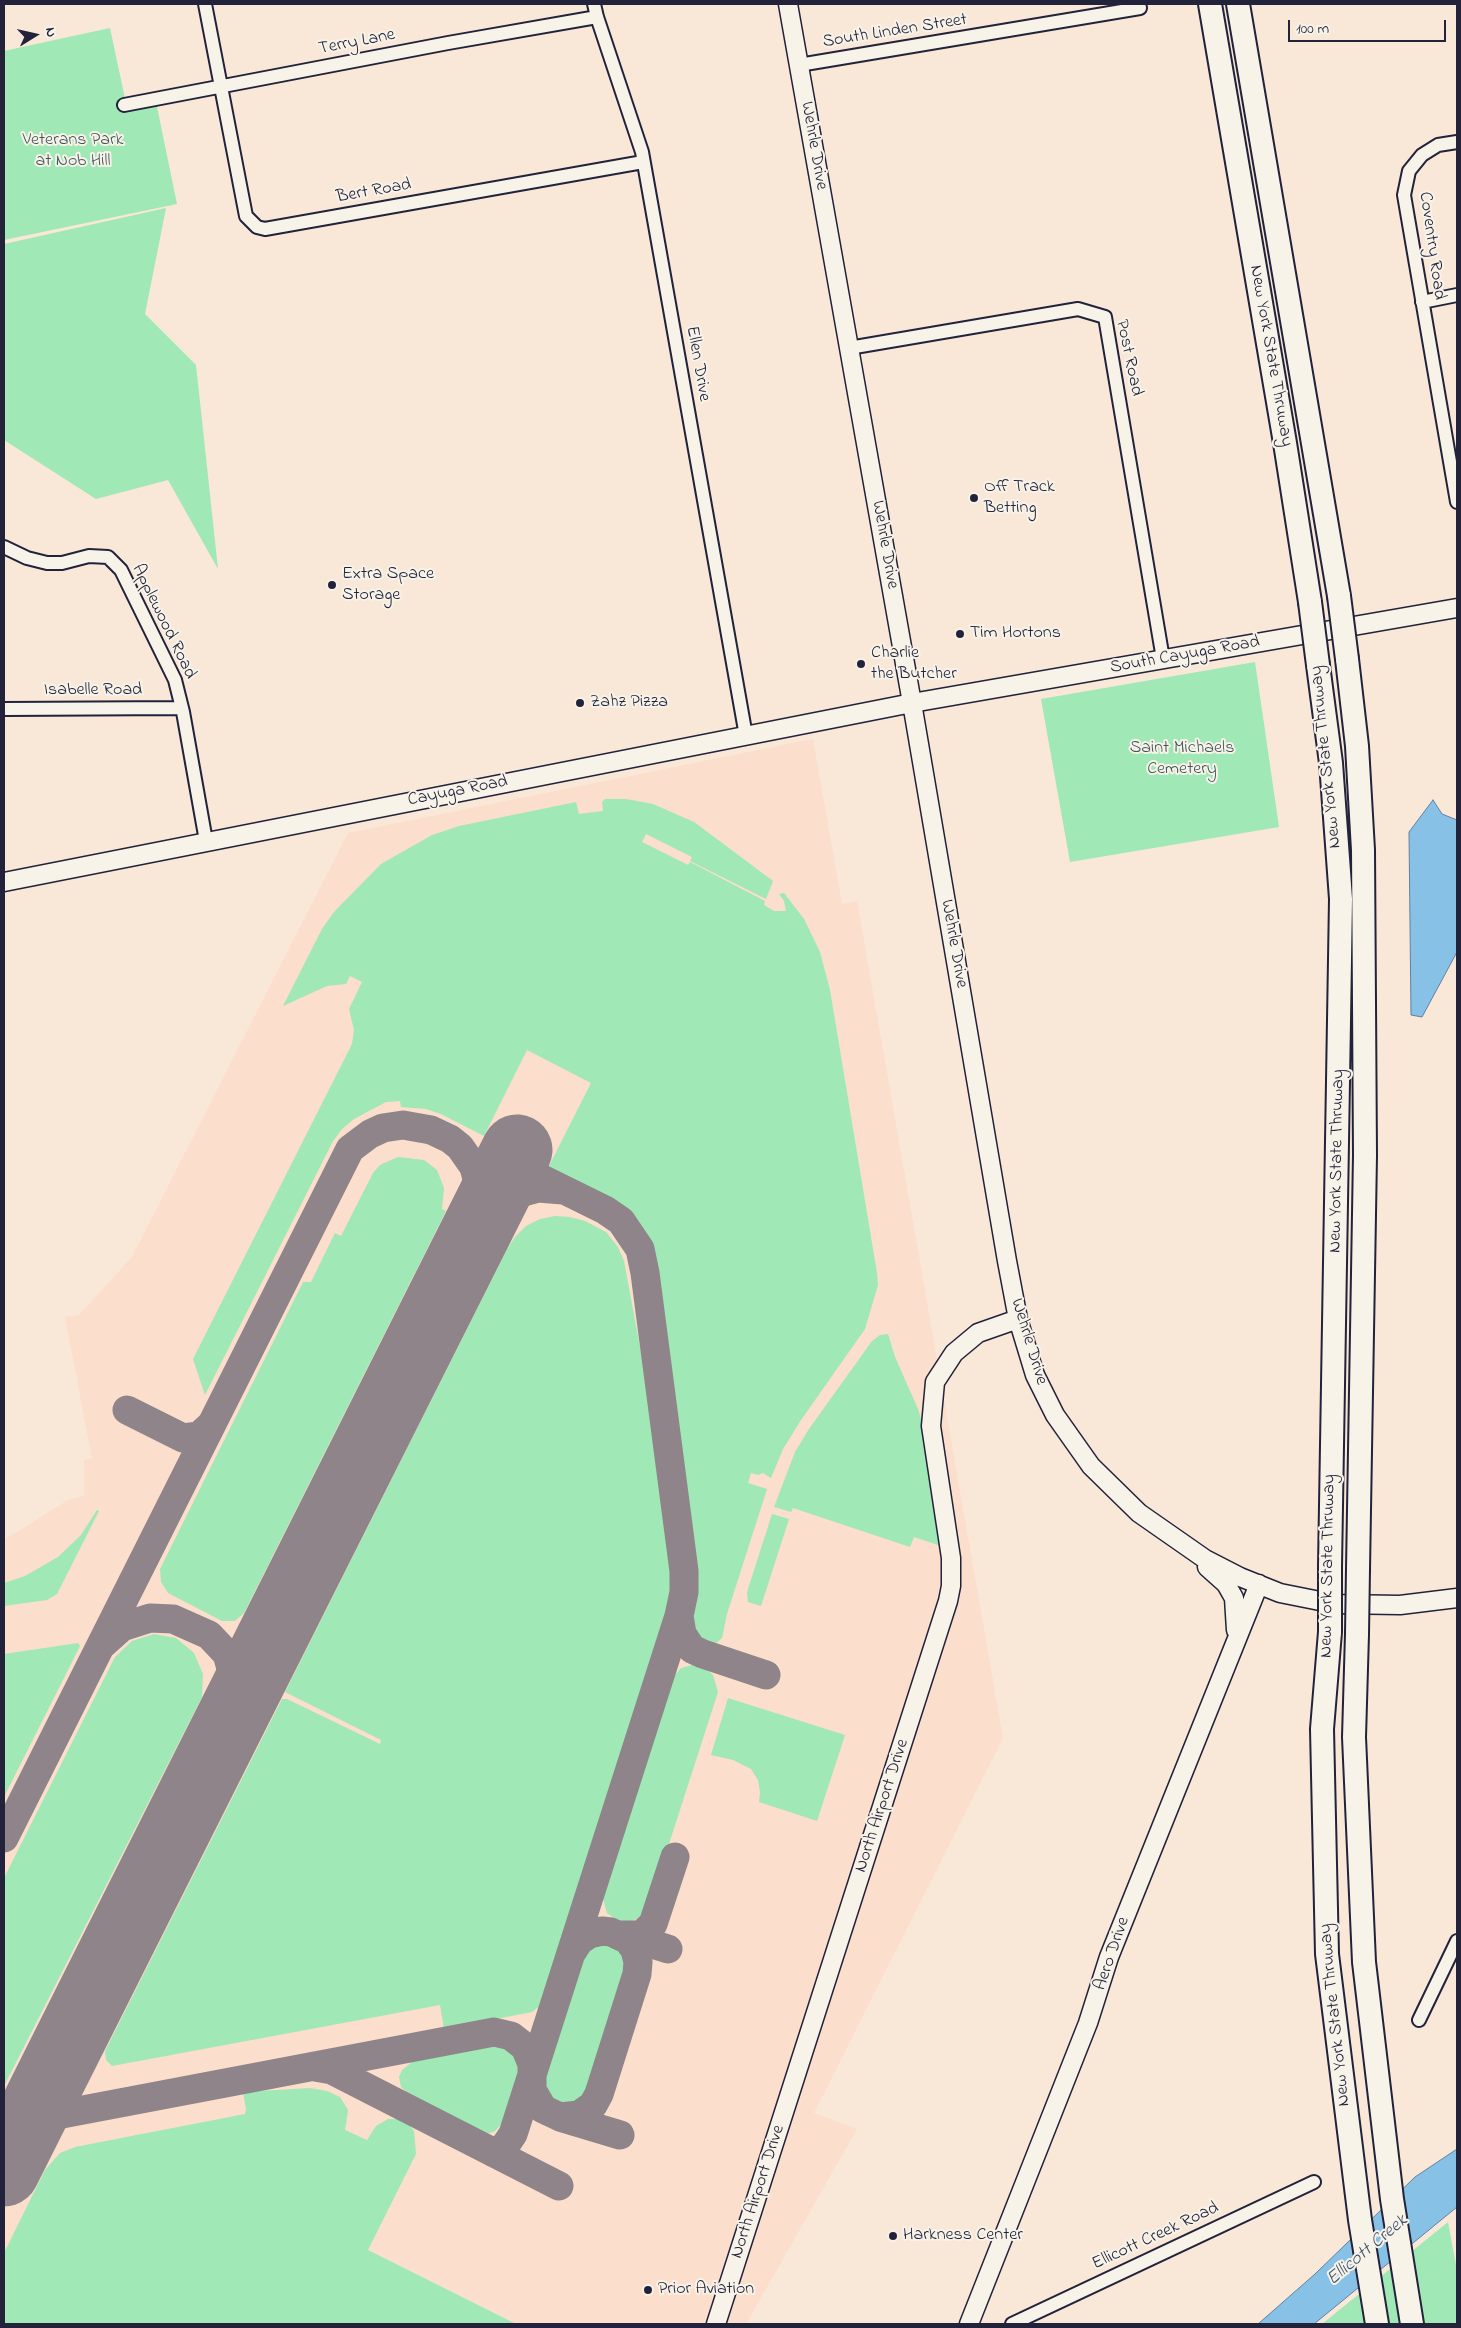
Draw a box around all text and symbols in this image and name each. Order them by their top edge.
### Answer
north arrow [10,10,60,60]
street label: South Linden Street [821,10,969,54]
scale bar [1291,10,1448,42]
text: 100 m [1296,18,1329,40]
street label: Terry Lane [317,25,397,61]
text: N [39,26,61,39]
street label: Wehrle Drive [795,100,831,192]
park label: Veterans Park at Nob Hill [23,130,123,172]
street label: Bert Road [335,175,413,209]
street label: Coventry Road [1413,191,1449,301]
street label: New York State Thruway [1243,264,1297,448]
street label: Post Road [1109,318,1147,398]
street label: Ellen Drive [680,325,714,403]
place label: Off Track Betting [984,477,1055,520]
marker: Off Track Betting [968,492,980,504]
street label: Wehrle Drive [866,499,902,591]
street label: Applewood Road [126,561,200,683]
place label: Extra Space Storage [342,564,434,606]
marker: Extra Space Storage [326,579,338,591]
place label: Tim Hortons [970,623,1061,645]
marker: Tim Hortons [954,628,966,640]
street label: South Cayuga Road [1108,632,1262,680]
place label: Charlie the Butcher [871,643,957,686]
marker: Charlie the Butcher [855,658,867,670]
street label: New York State Thruway [1307,665,1347,849]
street label: Isabelle Road [44,680,142,702]
place label: Zahz Pizza [590,692,668,714]
marker: Zahz Pizza [574,697,586,709]
park label: Saint Michaels Cemetery [1130,738,1234,781]
street label: Cayuga Road [406,772,510,812]
street label: Wehrle Drive [935,898,971,990]
street label: New York State Thruway [1326,1069,1350,1253]
street label: Wehrle Drive [1005,1296,1051,1388]
street label: New York State Thruway [1317,1474,1341,1658]
street label: North Airport Drive [851,1737,915,1875]
street label: Aero Drive [1090,1914,1136,1994]
street label: New York State Thruway [1316,1923,1356,2107]
street label: North Airport Drive [727,2123,791,2261]
street label: Ellicott Creek Road [1089,2198,1223,2276]
water label: Ellicott Creek [1323,2211,1413,2291]
place label: Harkness Center [903,2225,1023,2247]
marker: Harkness Center [887,2230,899,2242]
place label: Prior Aviation [658,2279,754,2301]
marker: Prior Aviation [642,2284,654,2296]

